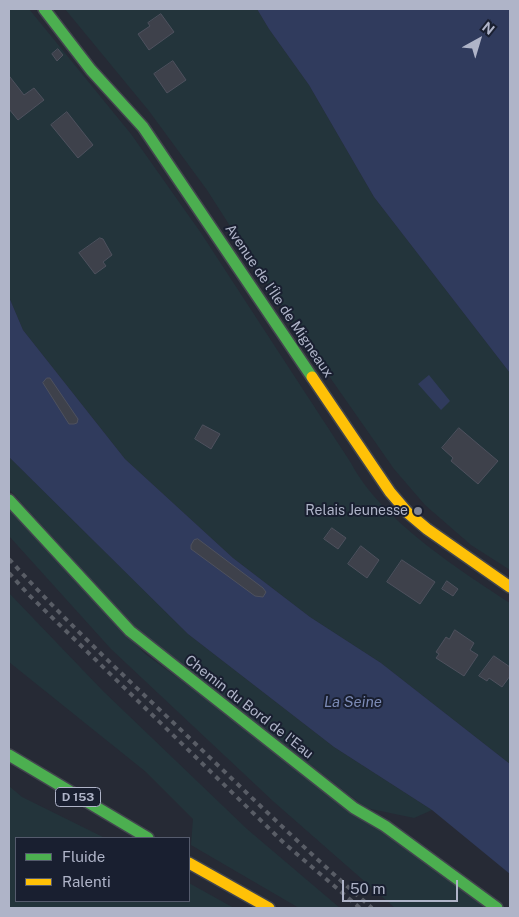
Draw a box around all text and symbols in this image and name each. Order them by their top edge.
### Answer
north arrow [454,15,504,65]
text: N [479,19,498,38]
street label: Avenue de l'Île de Migneaux [221,221,337,381]
place label: Relais Jeunesse [305,503,408,519]
marker: Relais Jeunesse [412,505,424,517]
street label: Chemin du Bord de l'Eau [181,652,317,762]
water label: La Seine [324,693,382,711]
road number: D 153 [56,788,100,806]
legend [15,837,190,902]
text: Fluide [62,848,105,865]
scale bar [344,870,460,902]
text: Ralenti [62,873,111,890]
text: 50 m [350,880,385,897]

